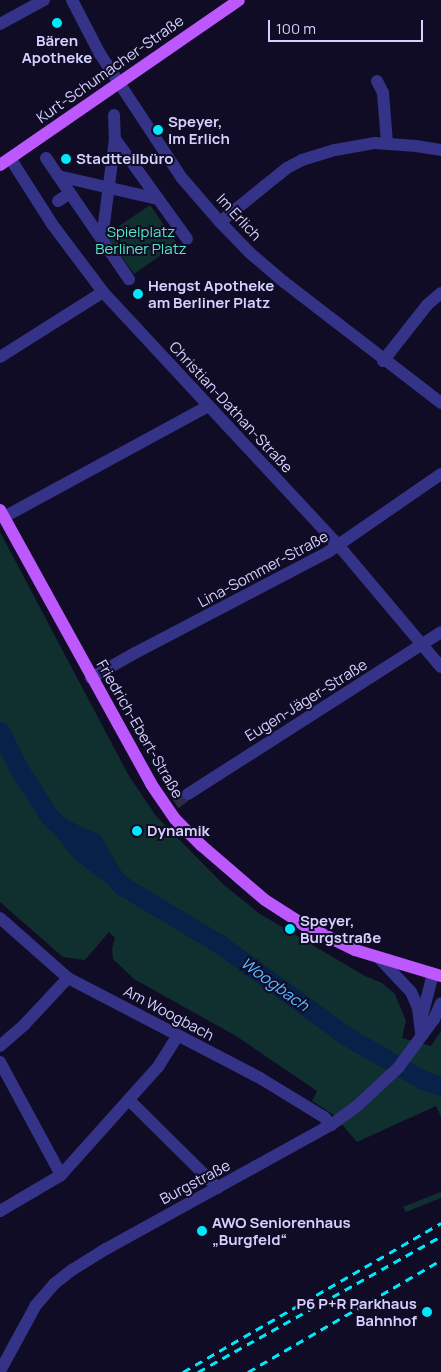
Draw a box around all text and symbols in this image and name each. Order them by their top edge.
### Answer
scale bar [271,10,426,42]
street label: Kurt-Schumacher-Straße [33,11,187,127]
marker: Bären Apotheke [51,17,63,29]
text: 100 m [276,18,316,39]
place label: Bären Apotheke [22,31,92,66]
place label: Speyer, Im Erlich [168,112,230,147]
marker: Speyer, Im Erlich [152,124,164,136]
place label: Stadtteilbüro [76,150,174,168]
marker: Stadtteilbüro [60,153,72,165]
street label: Im Erlich [213,190,265,244]
park label: Spielplatz Berliner Platz [95,222,187,257]
place label: Hengst Apotheke am Berliner Platz [148,276,274,311]
marker: Hengst Apotheke am Berliner Platz [132,288,144,300]
street label: Christian-Dathan-Straße [165,338,297,476]
street label: Lina-Sommer-Straße [195,527,331,611]
street label: Eugen-Jäger-Straße [242,655,370,745]
street label: Friedrich-Ebert-Straße [93,657,187,801]
place label: Dynamik [147,822,210,840]
marker: Dynamik [131,825,143,837]
place label: Speyer, Burgstraße [300,911,381,946]
marker: Speyer, Burgstraße [284,923,296,935]
water label: Woogbach [237,953,313,1015]
street label: Am Woogbach [121,982,217,1044]
street label: Burgstraße [157,1156,233,1208]
place label: AWO Seniorenhaus „Burgfeld“ [212,1213,351,1248]
marker: AWO Seniorenhaus „Burgfeld“ [196,1225,208,1237]
place label: P6 P+R Parkhaus Bahnhof [296,1294,417,1329]
marker: P6 P+R Parkhaus Bahnhof [421,1306,433,1318]

